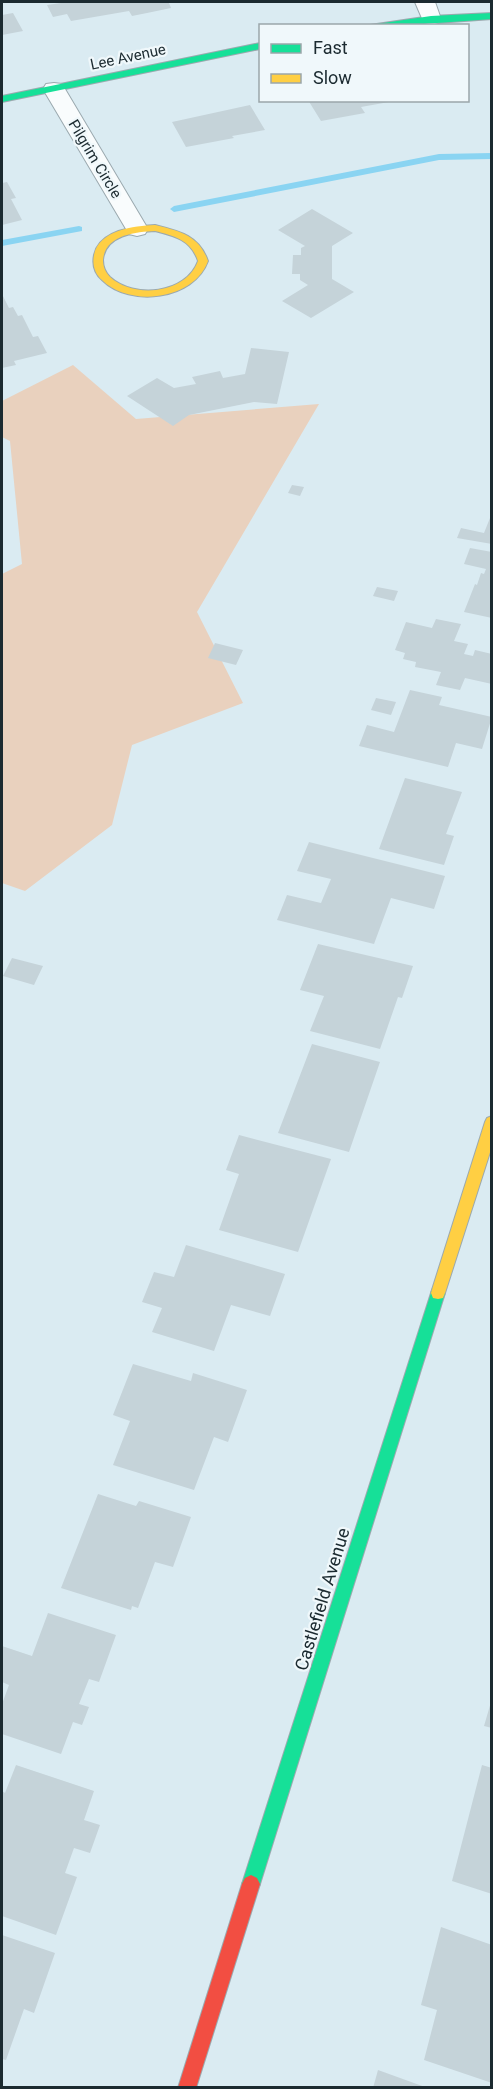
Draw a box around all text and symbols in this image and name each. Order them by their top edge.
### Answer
legend [259,24,469,102]
text: Fast [313,37,348,58]
street label: Lee Avenue [89,40,167,74]
text: Slow [313,67,352,88]
street label: Pilgrim Circle [64,116,126,202]
street label: Castlefield Avenue [290,1525,354,1673]

